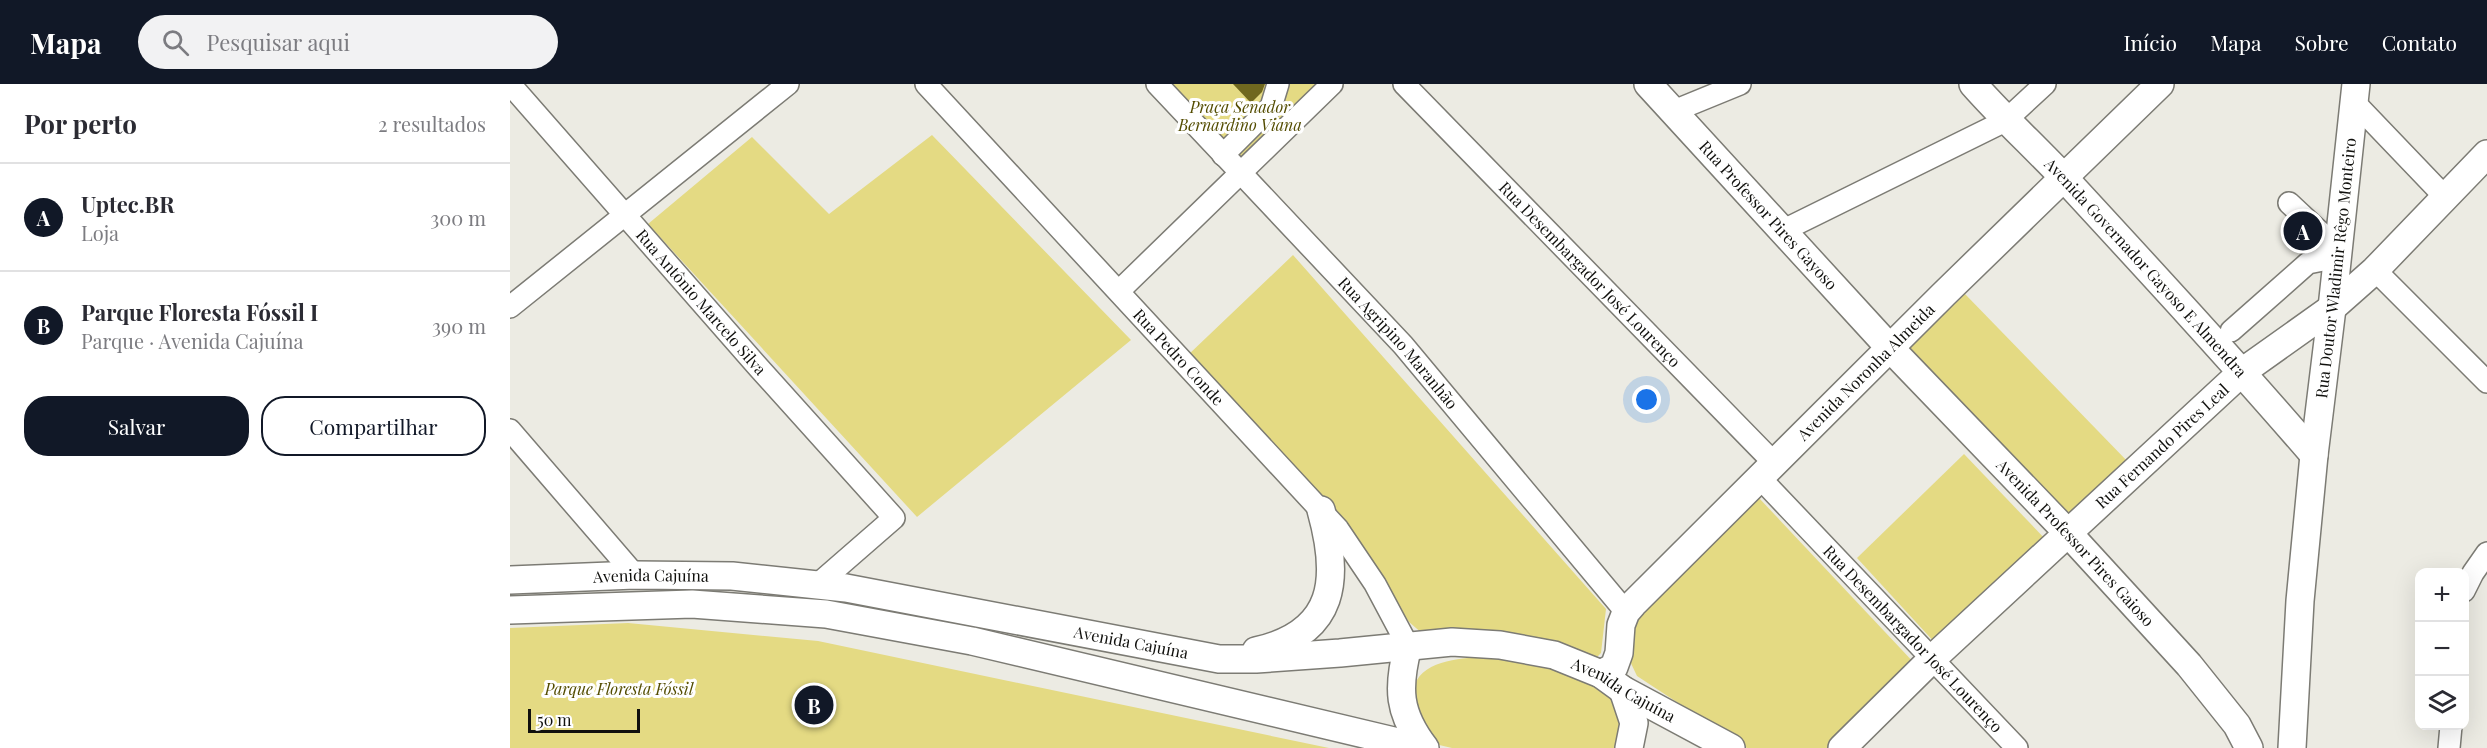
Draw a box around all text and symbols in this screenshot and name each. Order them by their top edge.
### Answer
search box [138,15,558,69]
text: Mapa [30,24,102,61]
icon: search [159,26,192,59]
text: Pesquisar aqui [207,27,350,57]
text: Início [2123,28,2177,56]
text: Mapa [2210,28,2261,56]
text: Sobre [2294,28,2349,56]
text: Contato [2382,28,2457,56]
park label: Praça Senador Bernardino Viana [1177,96,1302,135]
text: Por perto [24,106,137,141]
text: 2 resultados [378,110,486,137]
street label: Rua Professor Pires Gayoso [1695,136,1843,294]
street label: Rua Doutor Wladimir Rêgo Monteiro [2310,137,2360,400]
street label: Avenida Governador Gayoso E Almendra [2040,152,2252,381]
street label: Rua Desembargador José Lourenço [1495,177,1686,371]
text: Uptec.BR [81,189,175,219]
text: A [37,204,50,231]
text: 300 m [430,204,486,231]
pin: A [2284,208,2322,254]
text: Loja [81,219,119,246]
street label: Rua Antônio Marcelo Silva [632,224,771,379]
street label: Rua Agripino Maranhão [1334,272,1463,413]
text: Parque Floresta Fóssil I [81,297,318,327]
street label: Avenida Noronha Almeida [1792,299,1939,445]
street label: Rua Pedro Conde [1129,304,1229,409]
text: B [37,312,50,339]
text: 390 m [432,312,486,339]
text: Parque · Avenida Cajuína [81,327,303,354]
street label: Rua Fernando Pires Leal [2090,378,2233,513]
your location [1632,385,1661,414]
button: Salvar [24,396,249,456]
button: Compartilhar [261,396,486,456]
street label: Avenida Professor Pires Gaioso [1992,453,2159,631]
street label: Rua Desembargador José Lourenço [1819,540,2008,737]
street label: Avenida Cajuína [591,564,709,587]
map controls [2415,568,2469,730]
button: + [2415,568,2469,622]
street label: Avenida Cajuína [1071,620,1190,663]
button: − [2415,622,2469,676]
street label: Avenida Cajuína [1568,652,1679,726]
button: layers [2415,676,2469,730]
park label: Parque Floresta Fóssil [544,678,694,699]
pin: B [794,682,834,728]
scale bar [528,706,640,734]
text: 50 m [537,709,571,730]

